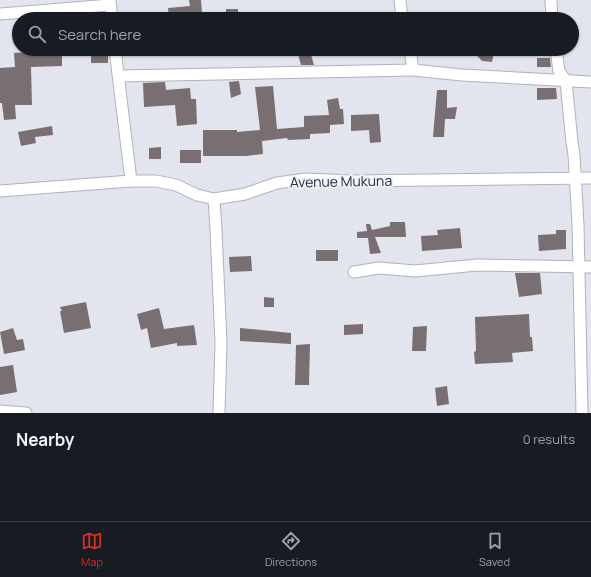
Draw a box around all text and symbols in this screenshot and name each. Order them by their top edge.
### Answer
search box [12,12,579,56]
icon: search [26,23,48,45]
text: Search here [58,24,141,45]
street label: Avenue Mukuna [290,171,392,191]
text: Nearby [16,428,74,451]
text: 0 results [523,430,575,448]
tab: Map [81,530,103,569]
tab: Directions [265,530,317,569]
tab: Saved [479,530,510,569]

